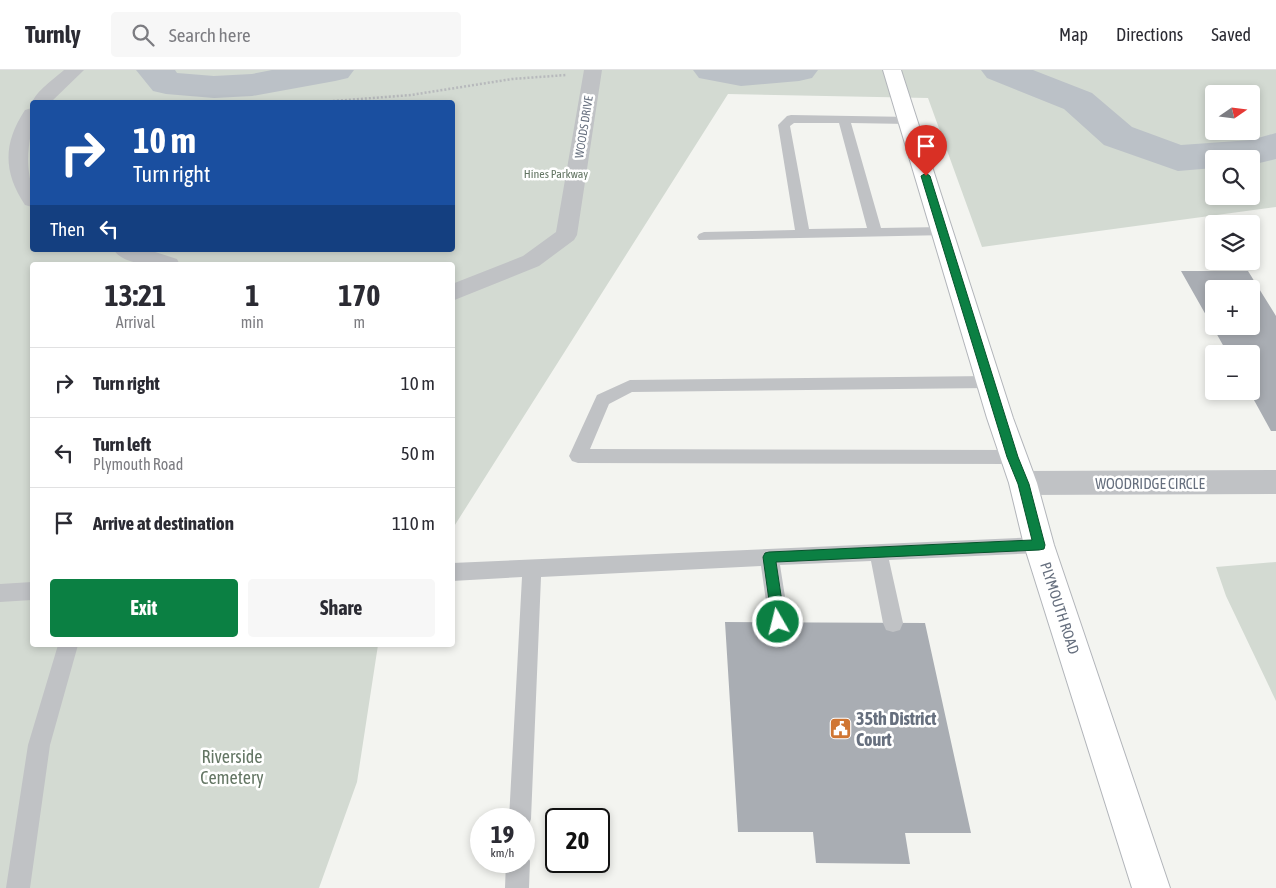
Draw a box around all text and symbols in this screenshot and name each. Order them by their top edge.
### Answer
search box [111,12,461,57]
text: Turnly [25,21,81,48]
icon: search [129,21,157,49]
text: Search here [169,24,251,46]
text: Map [1059,24,1088,45]
text: Directions [1116,24,1183,45]
text: Saved [1211,24,1251,45]
north arrow [1205,85,1260,140]
map controls [1205,85,1260,400]
street label: WOODS DRIVE [572,95,596,159]
icon: right [50,120,115,185]
text: 10 m [133,120,196,160]
pin [905,125,947,176]
icon: arrive [912,132,940,160]
button: search [1205,150,1260,205]
text: Turn right [133,161,210,187]
park label: Hines Parkway [524,167,588,181]
icon: left [95,215,123,243]
button: layers [1205,215,1260,270]
text: Then [50,218,85,240]
text: 13:21 [104,278,166,312]
text: 1 [245,278,259,312]
text: 170 [338,278,380,312]
button: + [1205,280,1260,335]
text: Arrival [116,313,155,331]
text: min [241,313,264,331]
text: m [354,313,365,331]
button: − [1205,345,1260,400]
icon: right [50,369,78,397]
text: Turn right [93,372,160,394]
text: 10 m [401,372,435,394]
text: Turn left [93,433,151,455]
icon: left [50,439,78,467]
text: 50 m [401,442,435,464]
text: Plymouth Road [93,455,183,473]
street label: WOODRIDGE CIRCLE [1095,475,1205,492]
icon: arrive [50,509,78,537]
text: Arrive at destination [93,512,234,534]
text: 110 m [392,512,435,534]
street label: PLYMOUTH ROAD [1037,560,1083,656]
button: Exit [50,579,238,637]
button: Share [248,579,435,637]
position arrow [751,595,803,647]
place label: 35th District Court [856,708,937,750]
public building icon: 35th District Court [828,716,852,740]
park label: Riverside Cemetery [200,746,264,788]
speed limit sign: 20 [545,808,610,873]
text: 19 [491,820,514,848]
text: km/h [491,846,514,860]

